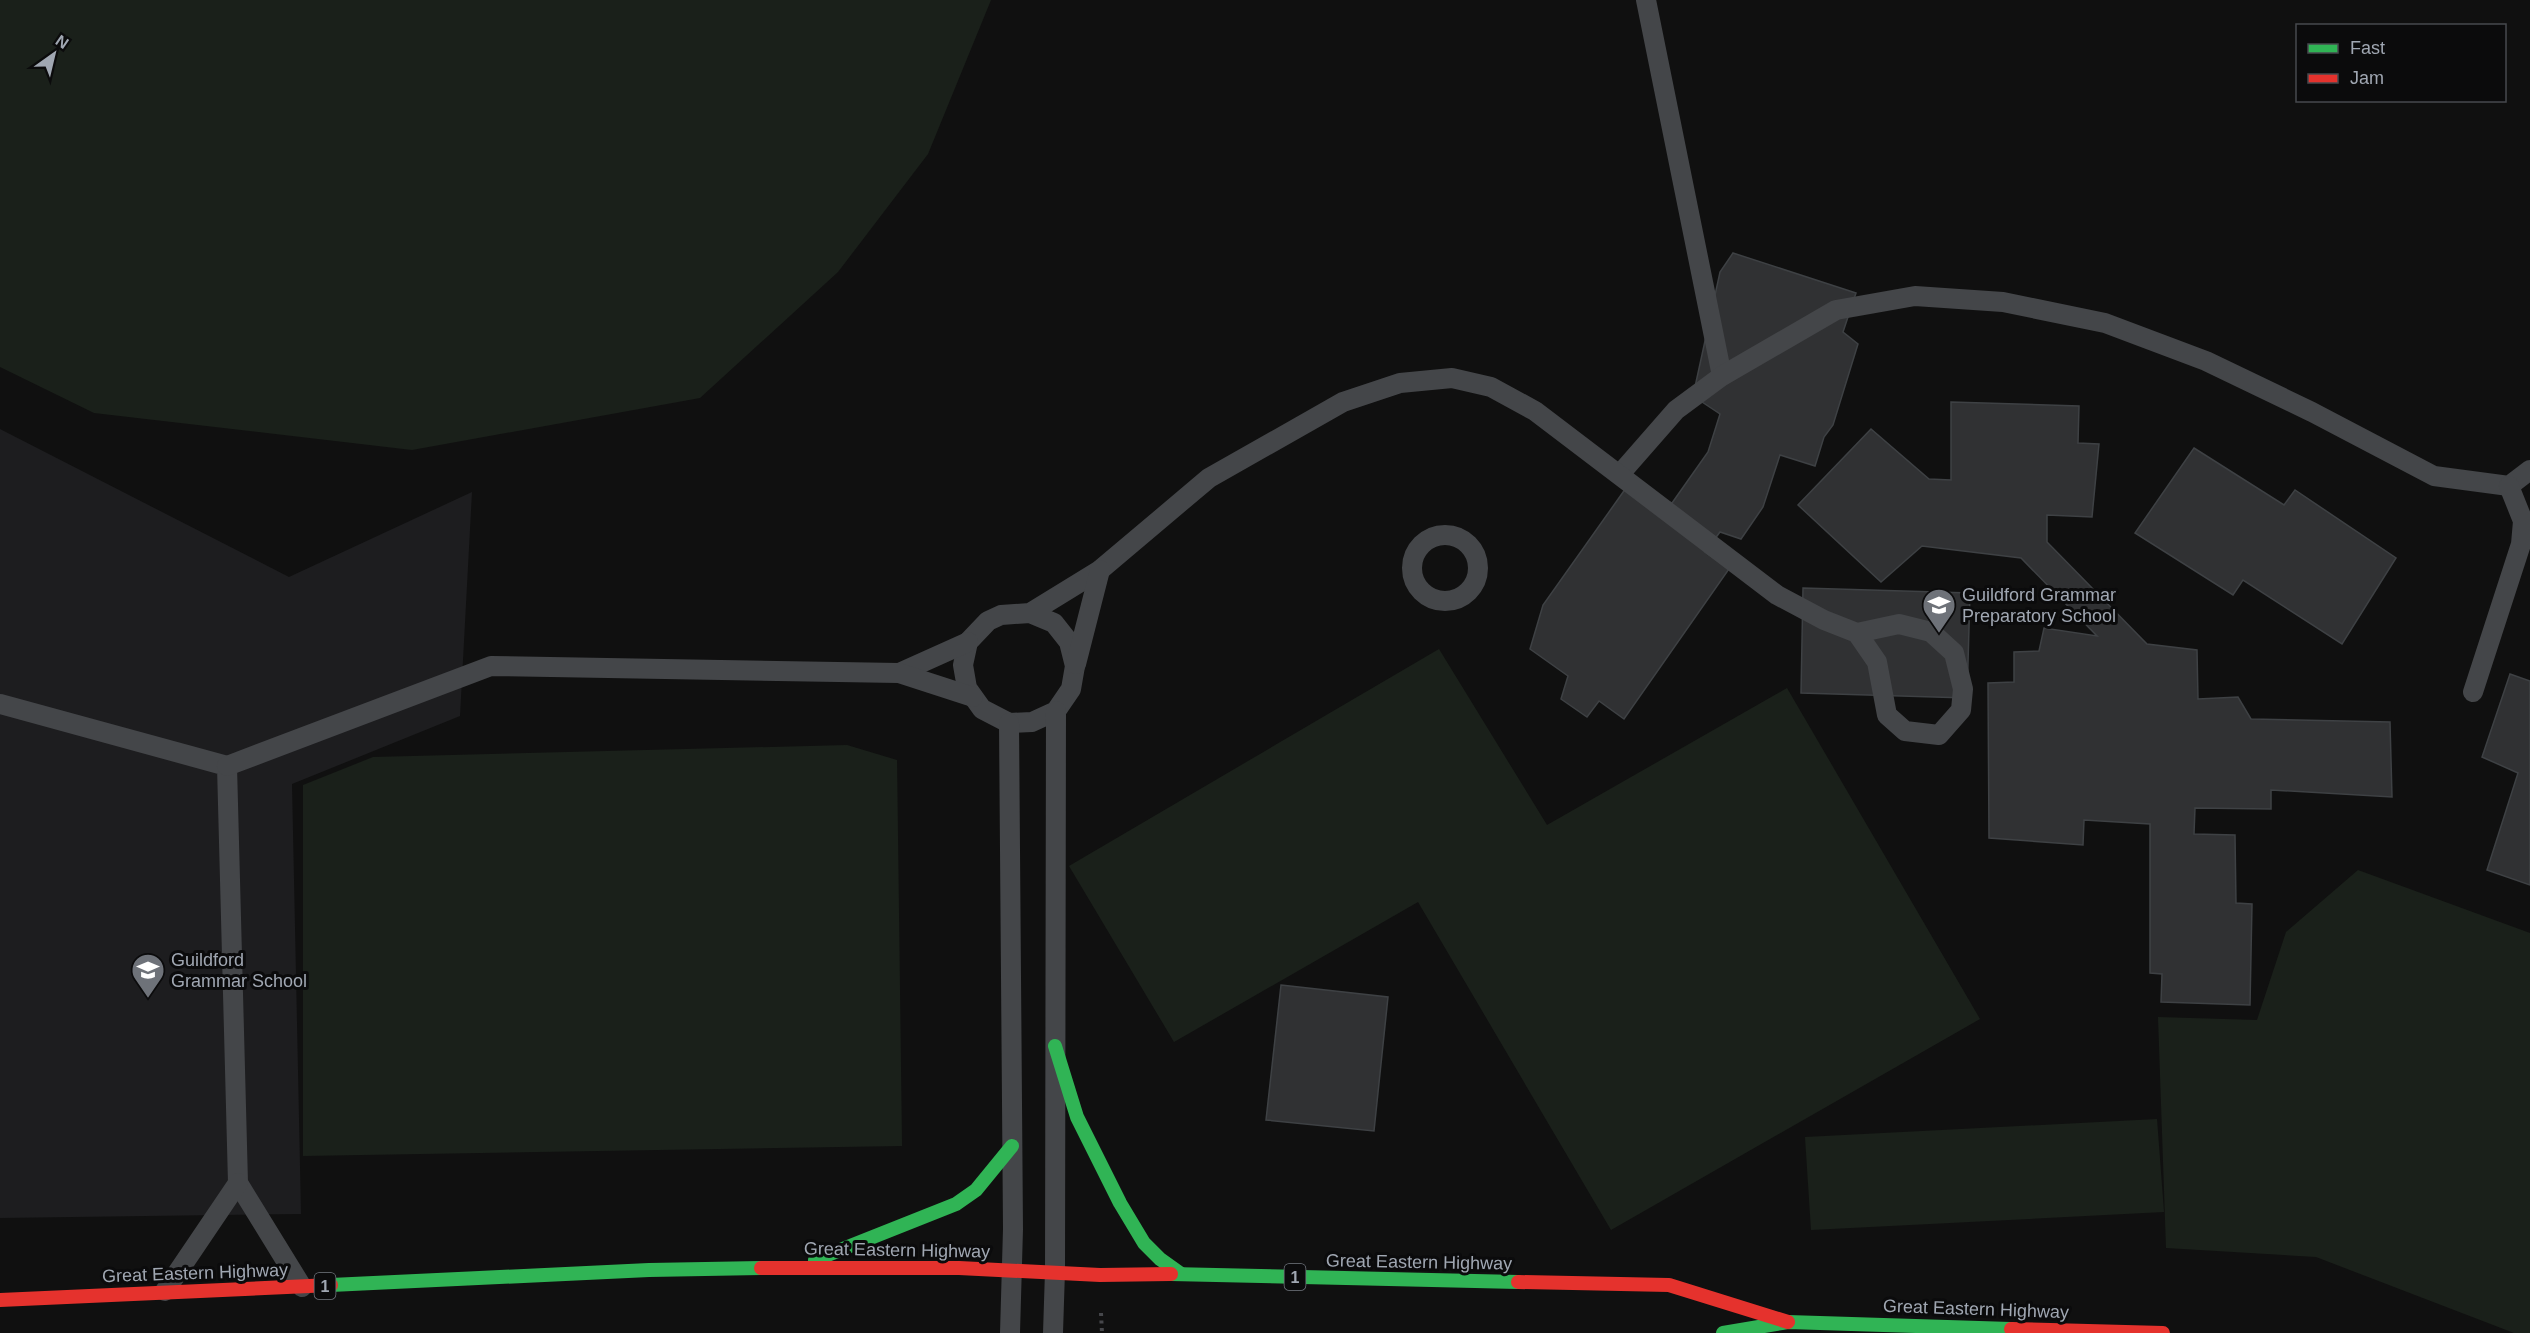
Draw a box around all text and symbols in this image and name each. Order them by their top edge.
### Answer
north arrow [24,24,84,84]
legend [2296,24,2506,102]
text: N [53,32,72,52]
text: Fast [2350,38,2385,58]
text: Jam [2350,68,2384,88]
place label: Guildford Grammar Preparatory School [1962,585,2116,626]
school or university icon: Guildford Grammar Preparatory School [1921,587,1957,634]
place label: Guildford Grammar School [171,950,307,991]
school or university icon: Guildford Grammar School [130,952,166,999]
street label: Great Eastern Highway [804,1238,990,1262]
street label: Great Eastern Highway [1326,1250,1512,1274]
street label: Great Eastern Highway [102,1260,288,1286]
road number: 1 [1284,1264,1306,1290]
road number: 1 [314,1273,336,1299]
street label: Great Eastern Highway [1883,1296,2069,1322]

